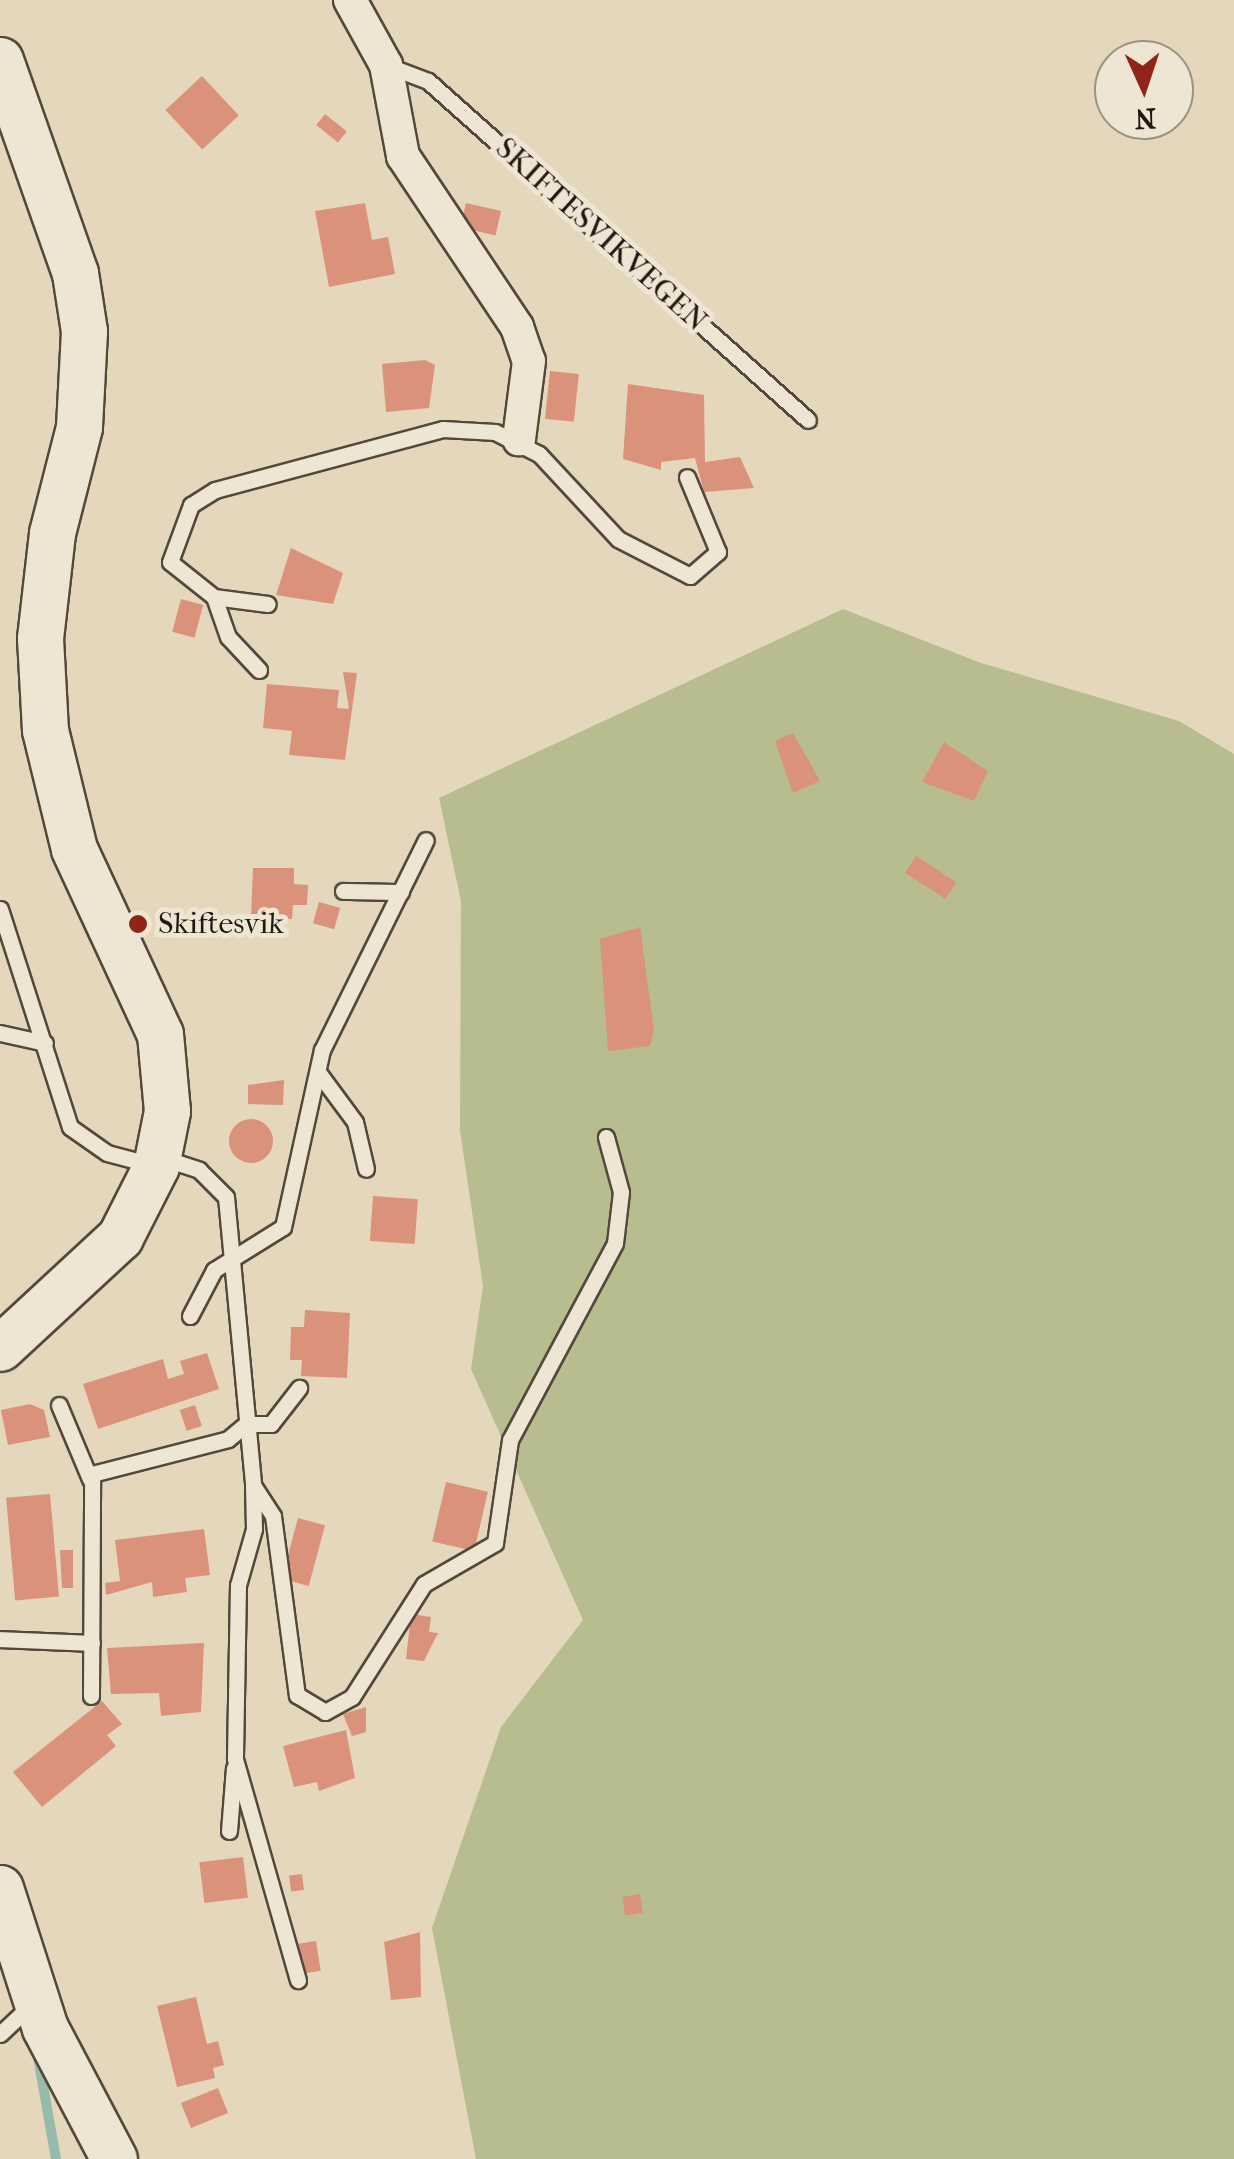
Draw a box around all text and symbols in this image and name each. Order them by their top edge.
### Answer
north arrow [1094,40,1194,140]
text: N [1134,101,1157,135]
street label: SKIFTESVIKVEGEN [488,131,714,339]
place label: Skiftesvik [158,906,284,942]
marker: Skiftesvik [127,913,149,935]

